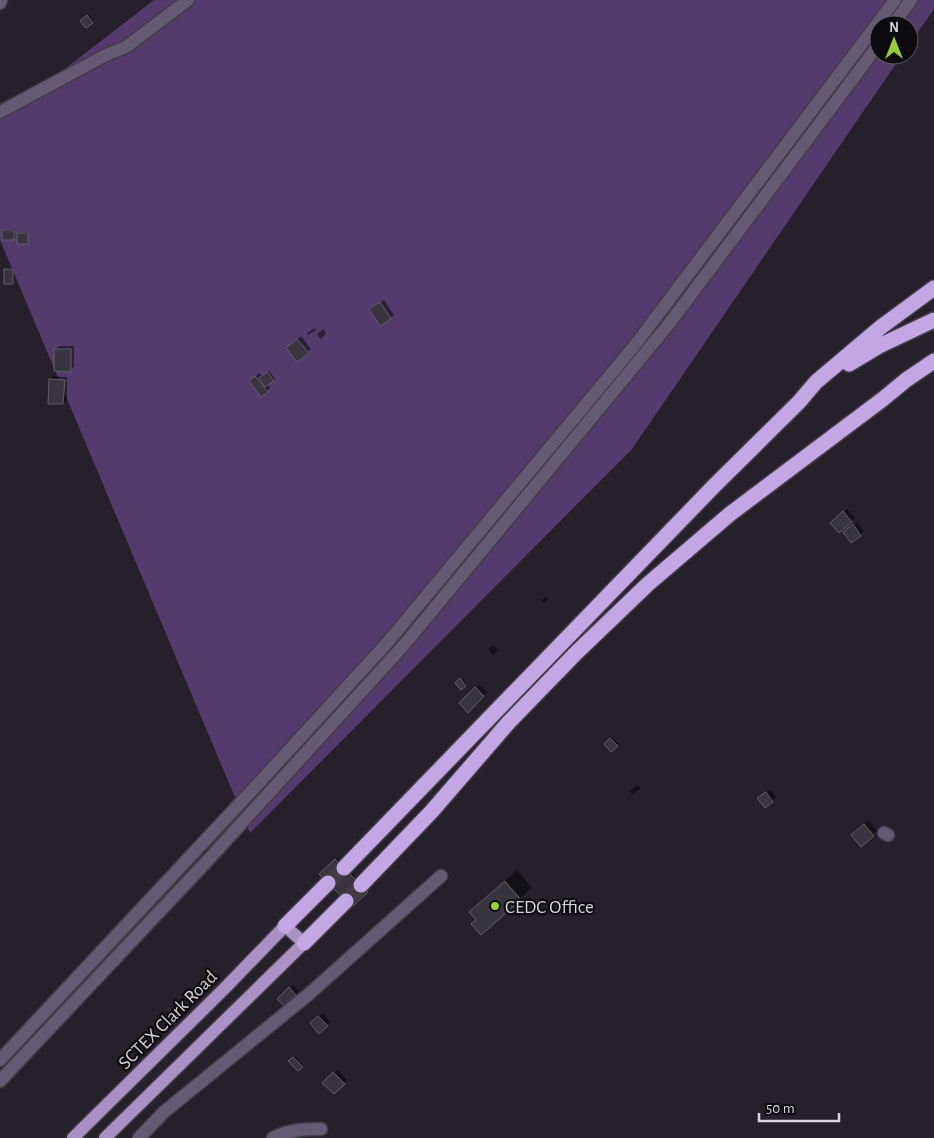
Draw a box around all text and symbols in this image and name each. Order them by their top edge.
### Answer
north arrow [869,15,919,65]
text: N [889,21,899,35]
place label: CEDC Office [505,898,594,917]
marker: CEDC Office [489,900,501,912]
street label: SCTEX Clark Road [115,967,221,1073]
scale bar [759,1090,839,1122]
text: 50 m [766,1101,795,1116]

